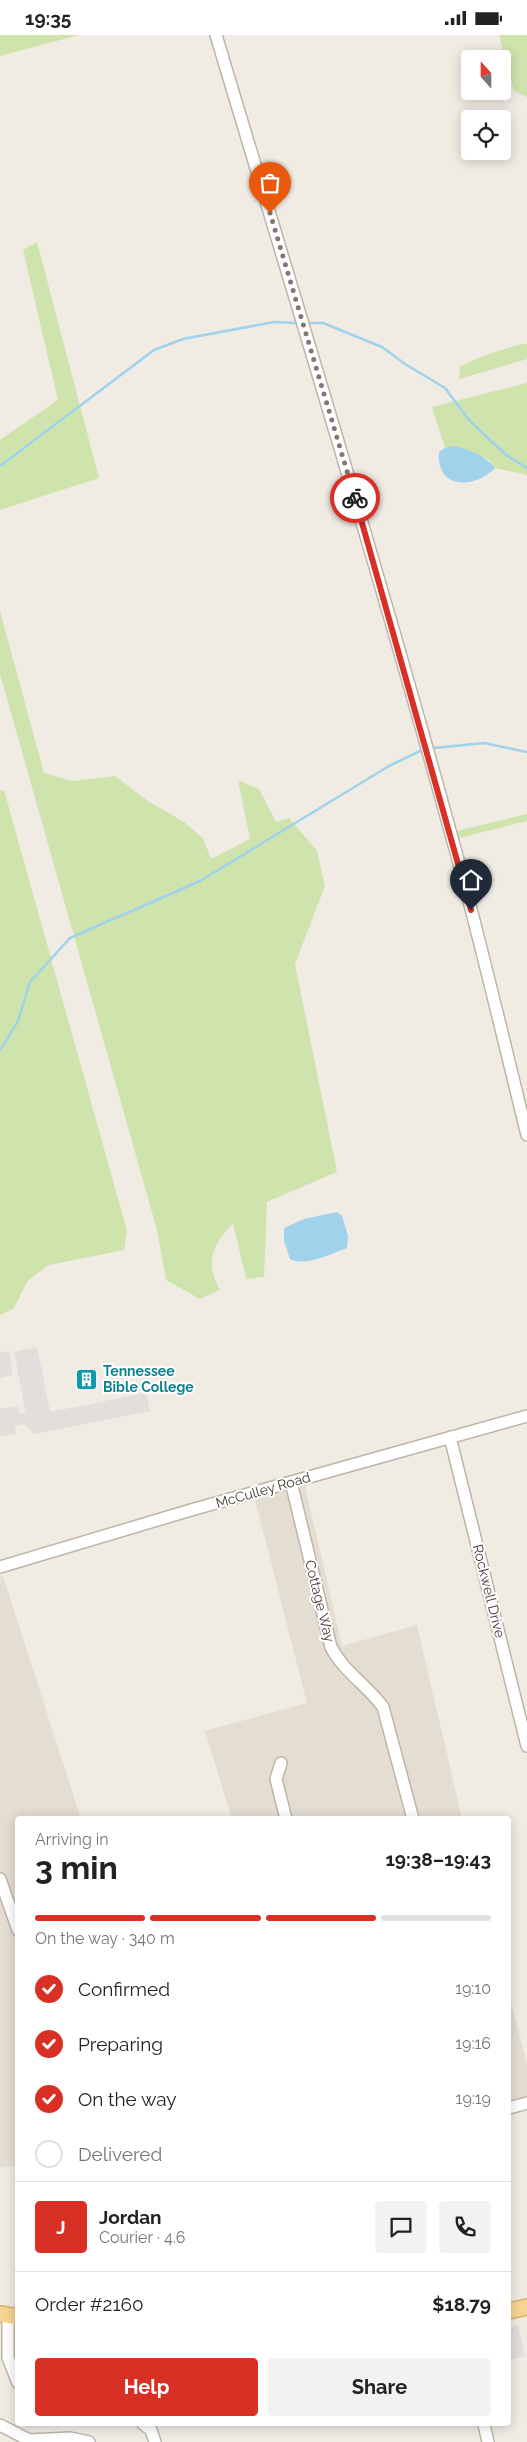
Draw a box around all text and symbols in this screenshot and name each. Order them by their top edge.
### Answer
text: 19:35 [25,7,71,29]
north arrow [461,50,511,100]
map controls [461,50,511,160]
button: locate [461,110,511,160]
pin [249,162,291,213]
icon: bag [256,169,284,197]
courier [330,473,380,523]
icon: bike [341,484,369,512]
pin [450,859,492,910]
icon: home [457,866,485,894]
place label: Tennessee Bible College [103,1363,194,1395]
building icon: Tennessee Bible College [75,1367,99,1391]
street label: McCulley Road [214,1469,312,1511]
street label: Rockwell Drive [470,1543,508,1639]
street label: Cottage Way [302,1558,338,1644]
text: Arriving in [35,1830,109,1849]
text: 19:38–19:43 [385,1848,491,1870]
text: 3 min [35,1849,118,1886]
text: On the way · 340 m [35,1929,175,1948]
icon: check [35,1975,63,2003]
text: Confirmed [78,1978,170,2000]
text: 19:10 [455,1979,491,1998]
icon: check [35,2030,63,2058]
text: Preparing [78,2033,163,2055]
text: 19:16 [455,2034,491,2053]
icon: check [35,2085,63,2113]
text: On the way [78,2088,177,2110]
text: 19:19 [456,2089,491,2108]
text: Delivered [78,2143,162,2165]
button: chat [375,2201,427,2253]
button: phone [439,2201,491,2253]
text: Jordan [99,2206,162,2228]
text: J [56,2216,66,2238]
text: Courier · 4.6 [99,2228,185,2247]
text: Order #2160 [35,2293,144,2315]
text: $18.79 [432,2293,491,2315]
button: Help [35,2358,258,2416]
button: Share [268,2358,491,2416]

